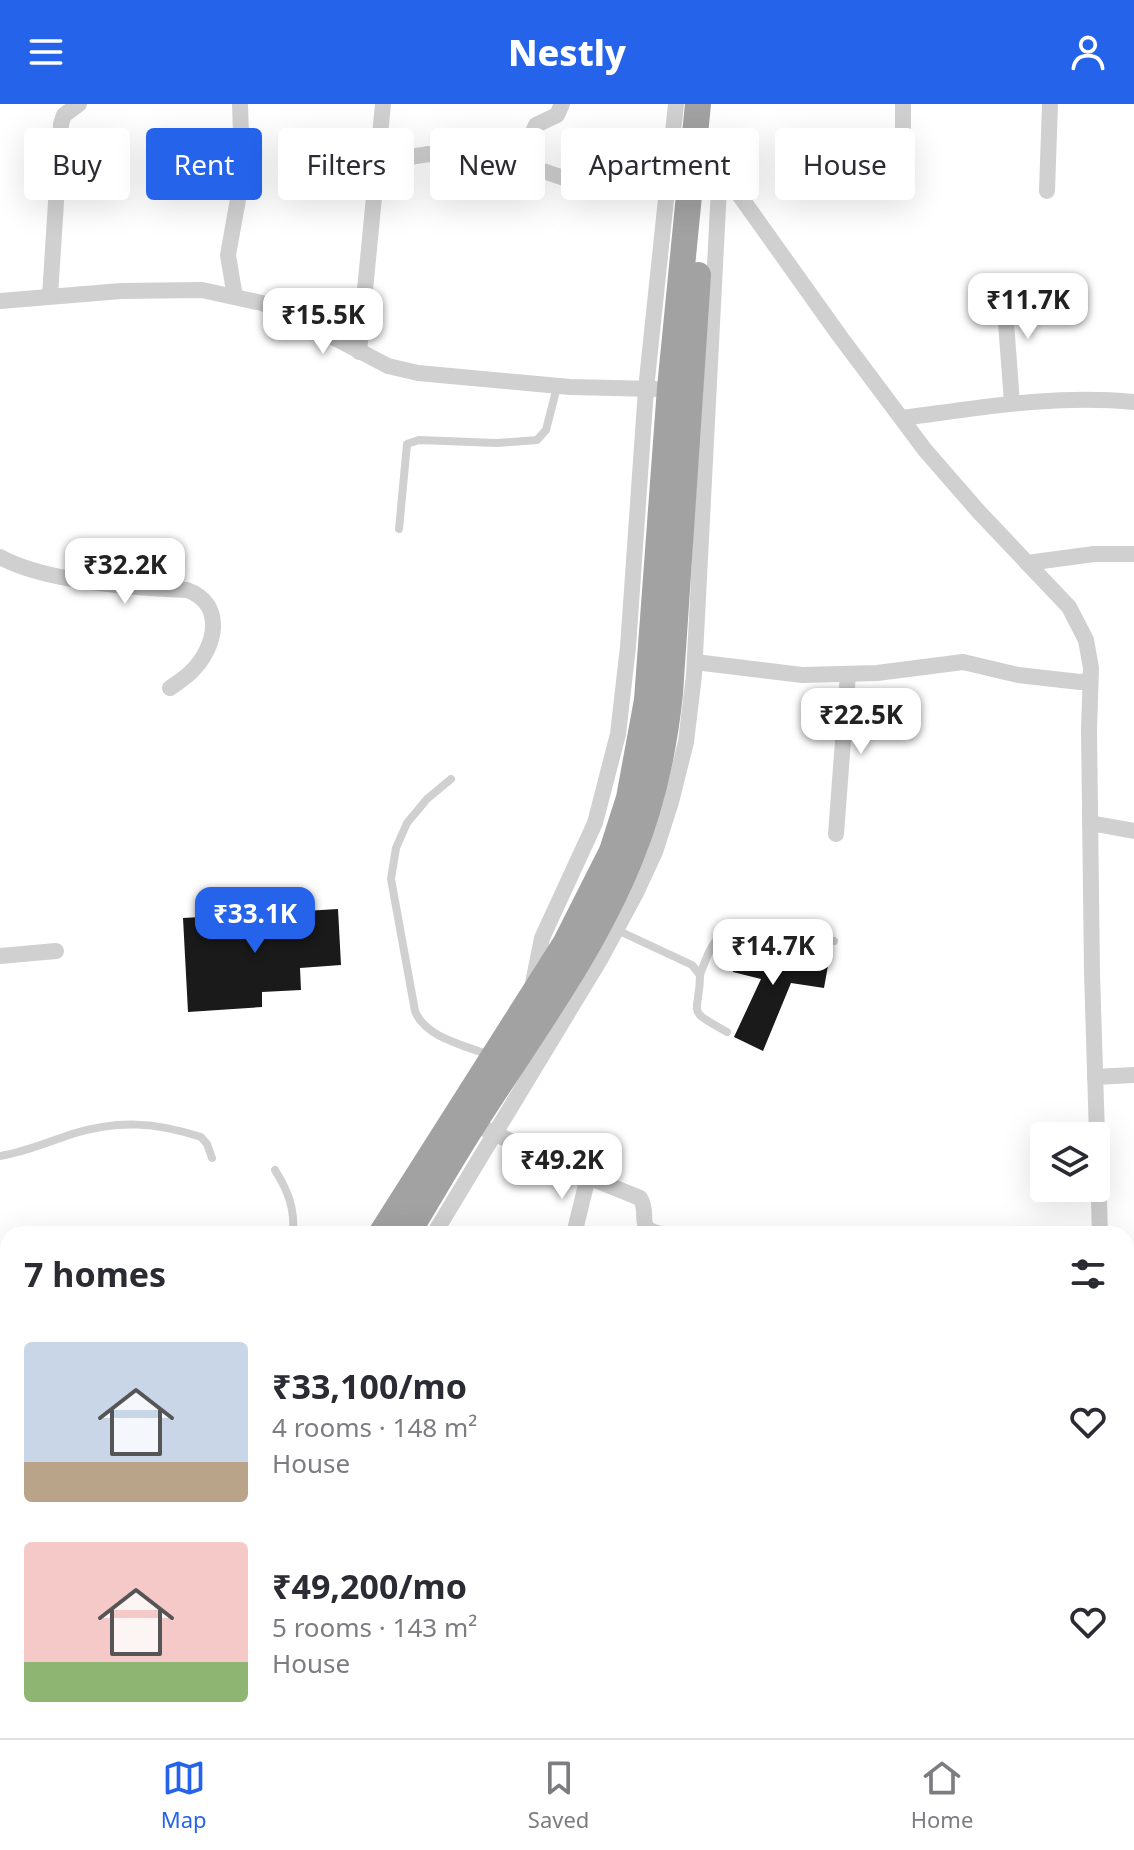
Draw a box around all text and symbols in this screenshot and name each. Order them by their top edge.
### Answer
text: Nestly [508,28,626,77]
icon: menu [24,30,68,74]
icon: person [1066,30,1110,74]
chip: Buy [24,128,130,200]
chip: Rent [146,128,262,200]
chip: Filters [278,128,414,200]
chip: New [430,128,545,200]
chip: Apartment [561,128,759,200]
chip: House [775,128,915,200]
pin: ₹11.7K [963,273,1093,341]
text: ₹11.7K [986,281,1070,317]
pin: ₹15.5K [258,288,388,356]
text: ₹15.5K [281,296,365,332]
pin: ₹32.2K [60,538,190,606]
text: ₹32.2K [83,546,167,582]
pin: ₹22.5K [796,688,926,756]
text: ₹22.5K [819,696,903,732]
pin: ₹33.1K [190,887,320,955]
text: ₹33.1K [213,895,297,931]
pin: ₹14.7K [708,919,838,987]
text: ₹14.7K [731,927,815,963]
map controls [1030,1122,1110,1202]
button: layers [1030,1122,1110,1202]
pin: ₹49.2K [497,1133,627,1201]
text: ₹49.2K [520,1141,604,1177]
text: 7 homes [24,1251,166,1297]
icon: filters [1066,1252,1110,1296]
text: ₹33,100/mo [272,1363,467,1409]
icon: home [88,1374,184,1470]
icon: heart [1066,1400,1110,1444]
text: 4 rooms · 148 m² [272,1409,477,1445]
text: House [272,1445,350,1481]
text: ₹49,200/mo [272,1563,467,1609]
icon: home [88,1574,184,1670]
icon: heart [1066,1600,1110,1644]
text: 5 rooms · 143 m² [272,1609,477,1645]
text: House [272,1645,350,1681]
tab: Map [161,1756,207,1834]
tab: Saved [528,1756,589,1834]
tab: Home [911,1756,973,1834]

